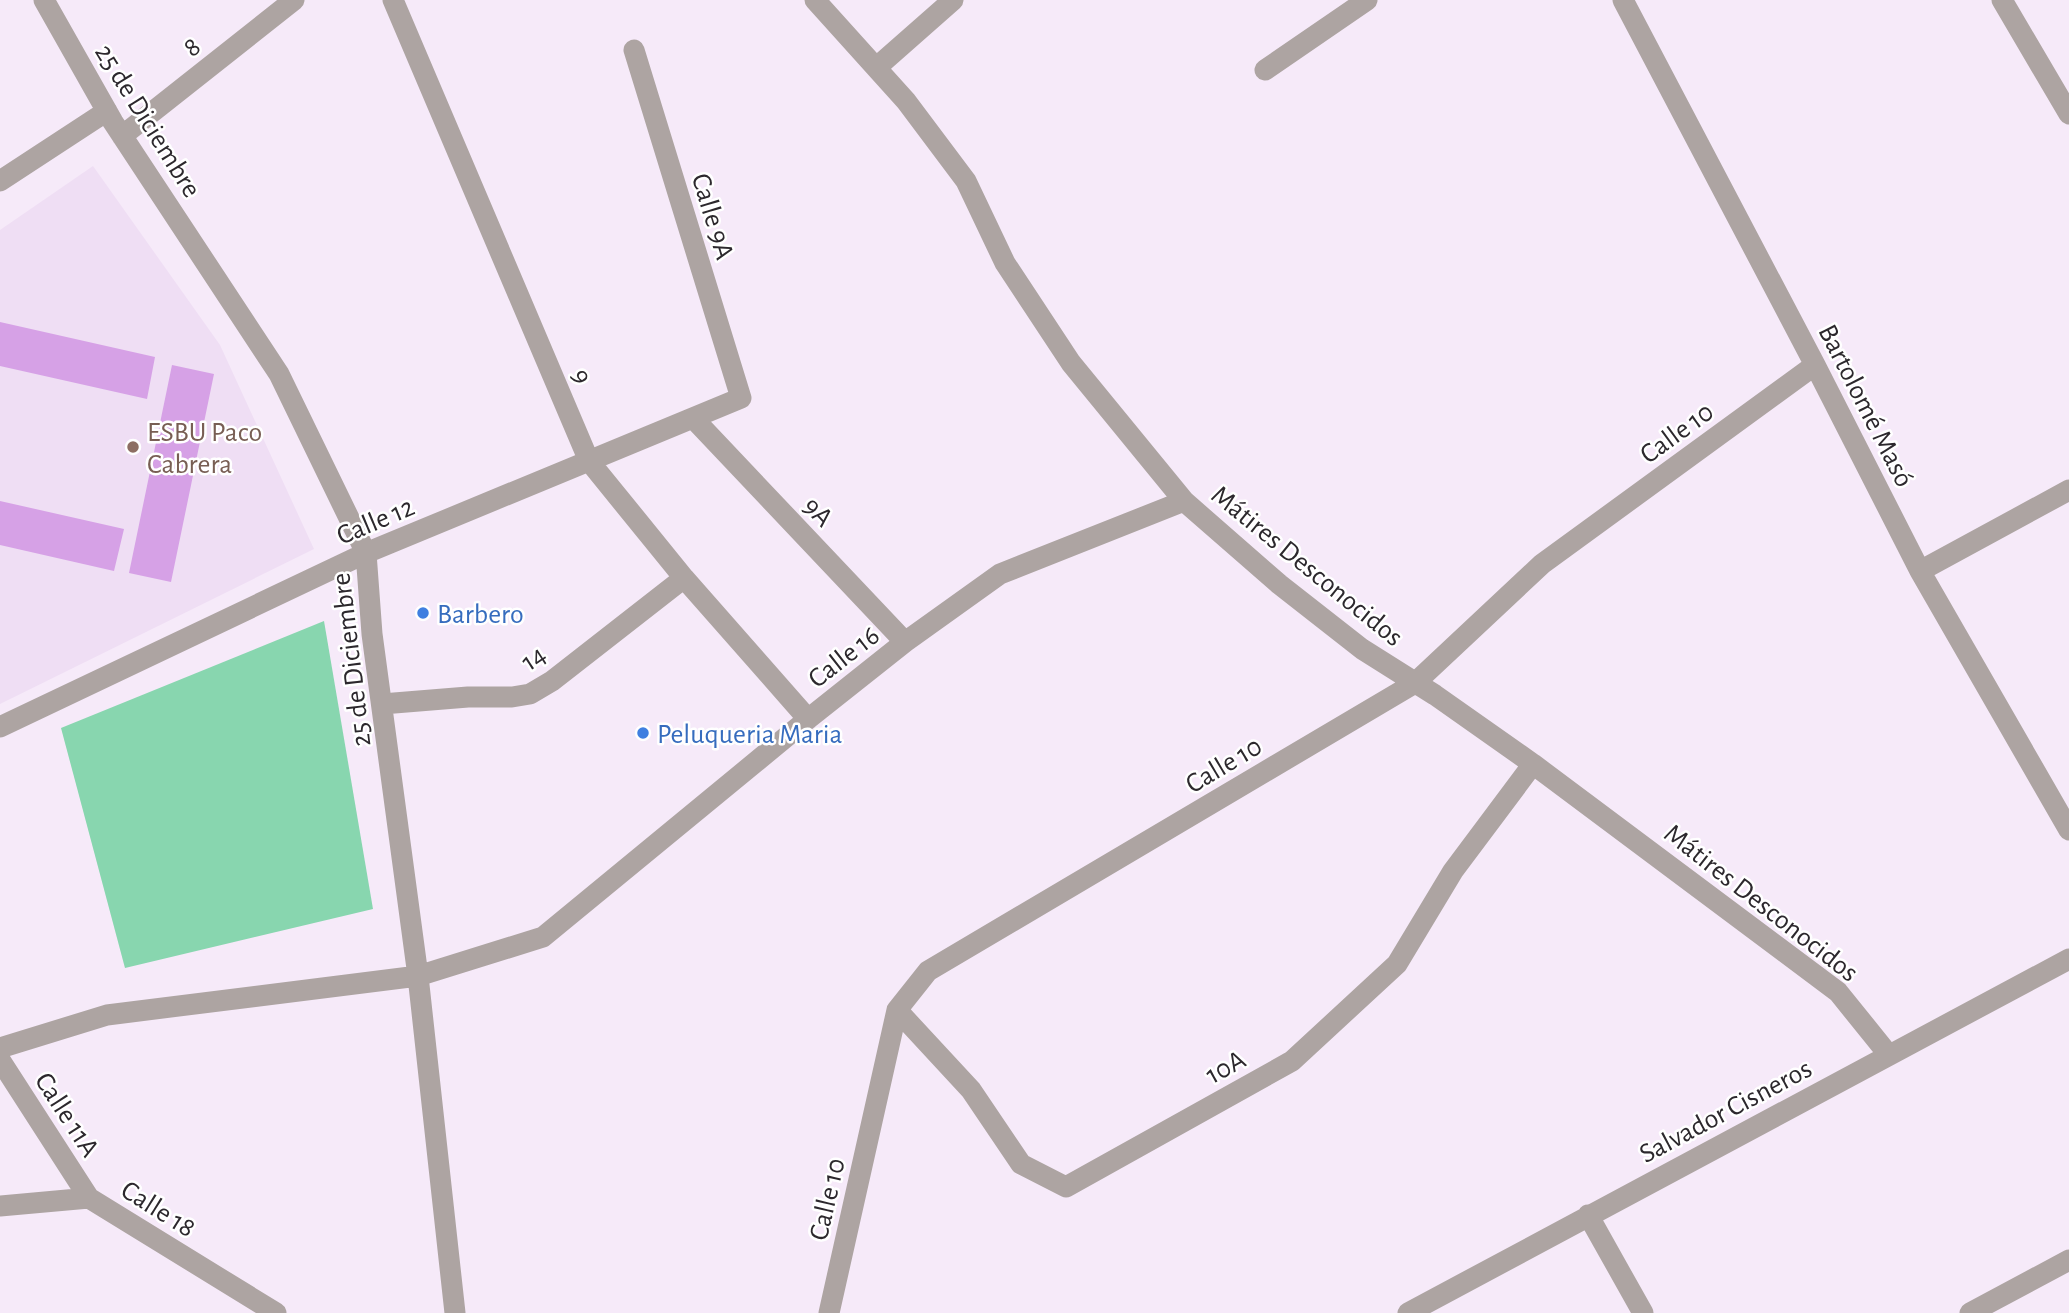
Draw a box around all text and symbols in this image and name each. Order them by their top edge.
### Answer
street label: 8 [178,32,206,63]
street label: 25 de Diciembre [89,39,206,203]
street label: Calle 9A [686,170,738,263]
street label: Bartolomé Masó [1812,320,1918,492]
street label: 9 [566,365,597,388]
street label: Calle 10 [1635,398,1719,469]
place label: ESBU Paco Cabrera [147,419,262,479]
marker: ESBU Paco Cabrera [125,439,141,455]
street label: Mátires Desconocidos [1206,481,1408,652]
street label: 9A [797,492,838,533]
street label: Calle 12 [333,493,419,551]
street label: 25 de Diciembre [327,571,377,748]
place label: Barbero [437,601,524,629]
marker: Barbero [415,605,431,621]
street label: Calle 16 [803,621,885,694]
street label: 14 [517,641,551,677]
place label: Peluqueria Maria [657,721,843,749]
marker: Peluqueria Maria [635,725,651,741]
street label: Calle 10 [1181,732,1267,799]
street label: Mátires Desconocidos [1659,819,1863,988]
street label: 10A [1201,1046,1251,1090]
street label: Salvador Cisneros [1635,1055,1817,1169]
street label: Calle 11A [29,1068,104,1162]
street label: Calle 10 [805,1156,851,1243]
street label: Calle 18 [116,1176,200,1243]

